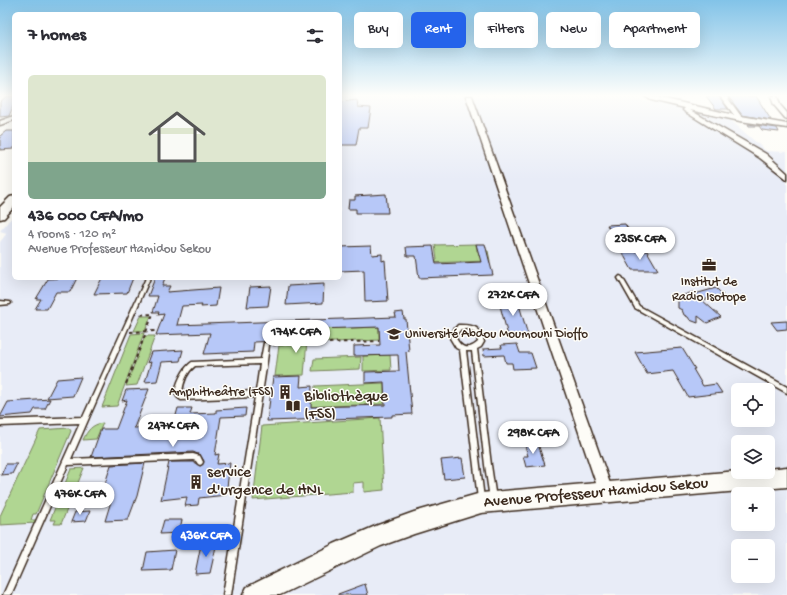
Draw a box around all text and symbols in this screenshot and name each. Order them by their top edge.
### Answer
chip: Buy [354,12,403,48]
chip: Rent [411,12,466,48]
chip: Filters [474,12,538,48]
chip: New [546,12,601,48]
chip: Apartment [609,12,700,48]
icon: filters [304,25,326,47]
text: 7 homes [28,26,86,46]
icon: home [141,101,213,173]
text: 436 000 CFA/mo [28,207,143,227]
text: 4 rooms · 120 m² [28,227,116,242]
pin: 235K CFA [599,227,681,261]
text: 235K CFA [614,232,666,247]
text: Avenue Professeur Hamidou Sekou [28,242,211,257]
office icon: Institut de Radio Isotope [701,257,717,273]
place label: Institut de Radio Isotope [672,275,746,305]
pin: 272K CFA [472,283,554,317]
text: 272K CFA [487,288,539,303]
pin: 174K CFA [255,320,337,354]
text: 174K CFA [271,325,321,340]
school or university icon: Université Abdou Moumouni Dioffo [386,326,402,342]
place label: Université Abdou Moumouni Dioffo [405,327,588,342]
map controls [731,383,775,583]
button: locate [731,383,775,427]
place label: Amphitheâtre (FSS) [169,384,274,400]
building icon: Amphitheâtre (FSS) [277,384,293,400]
place label: Bibliothèque (FSS) [303,388,389,425]
library icon: Bibliothèque (FSS) [285,398,301,414]
pin: 247K CFA [132,414,214,448]
text: 247K CFA [148,419,198,434]
pin: 298K CFA [492,421,574,455]
text: 298K CFA [507,426,559,441]
button: layers [731,435,775,479]
place label: service d'urgence de HNL [207,464,324,501]
building icon: service d'urgence de HNL [188,474,204,490]
street label: Avenue Professeur Hamidou Sekou [483,475,710,513]
pin: 476K CFA [39,482,121,516]
text: 476K CFA [54,487,106,502]
button: + [731,487,775,531]
pin: 436K CFA [165,524,247,558]
text: 436K CFA [180,529,232,544]
button: − [731,539,775,583]

